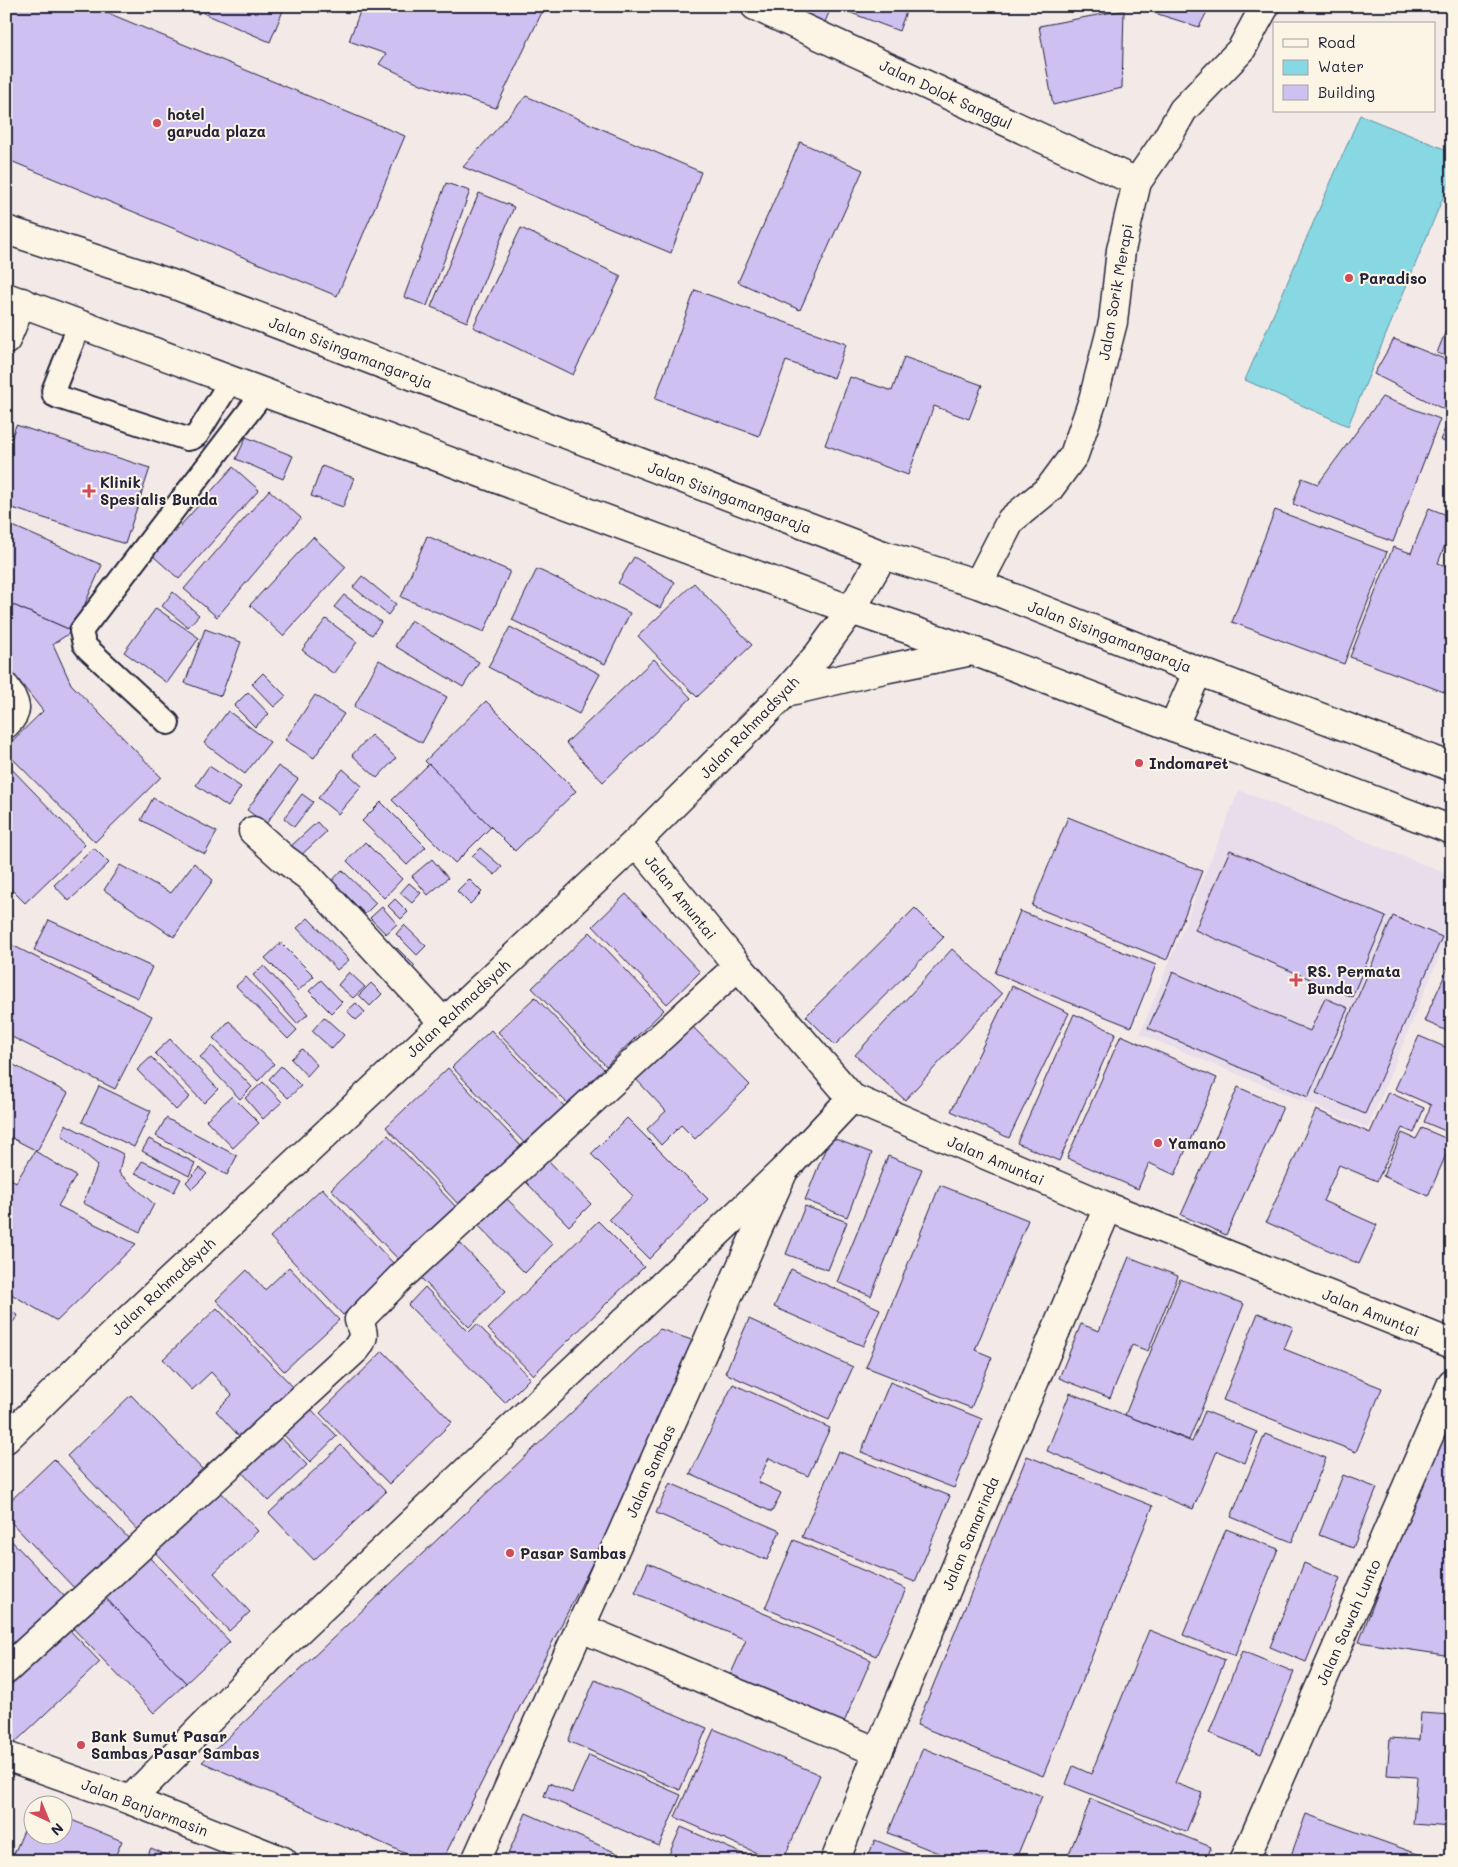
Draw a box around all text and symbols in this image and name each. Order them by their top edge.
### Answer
legend [1273,22,1436,112]
text: Road [1318,32,1355,52]
street label: Jalan Dolok Sanggul [877,55,1015,133]
text: Water [1318,56,1364,76]
text: Building [1318,82,1375,102]
place label: hotel garuda plaza [167,104,266,141]
marker: hotel garuda plaza [151,117,163,129]
street label: Jalan Sorik Merapi [1093,222,1137,362]
place label: Paradiso [1359,268,1427,288]
marker: Paradiso [1343,272,1355,284]
street label: Jalan Sisingamangaraja [266,311,436,393]
street label: Jalan Sisingamangaraja [645,456,815,538]
place label: Klinik Spesialis Bunda [100,472,218,509]
marker: Klinik Spesialis Bunda [82,484,96,498]
street label: Jalan Sisingamangaraja [1025,595,1195,677]
street label: Jalan Rahmadsyah [695,672,803,782]
place label: Indomaret [1149,753,1229,773]
marker: Indomaret [1133,757,1145,769]
street label: Jalan Amuntai [641,851,721,943]
street label: Jalan Rahmadsyah [402,955,514,1061]
place label: RS. Permata Bunda [1307,961,1401,998]
marker: RS. Permata Bunda [1289,973,1303,987]
street label: Jalan Amuntai [945,1131,1047,1189]
place label: Yamano [1168,1133,1226,1153]
marker: Yamano [1152,1137,1164,1149]
street label: Jalan Rahmadsyah [107,1233,219,1339]
street label: Jalan Amuntai [1319,1283,1423,1341]
street label: Jalan Sambas [621,1421,679,1521]
street label: Jalan Samarinda [937,1473,1003,1593]
place label: Pasar Sambas [520,1543,626,1563]
marker: Pasar Sambas [504,1547,516,1559]
street label: Jalan Sawah Lunto [1311,1556,1385,1688]
place label: Bank Sumut Pasar Sambas Pasar Sambas [91,1726,259,1763]
marker: Bank Sumut Pasar Sambas Pasar Sambas [75,1739,87,1751]
street label: Jalan Banjarmasin [79,1774,211,1840]
north arrow [22,1794,72,1844]
text: N [47,1819,68,1840]

